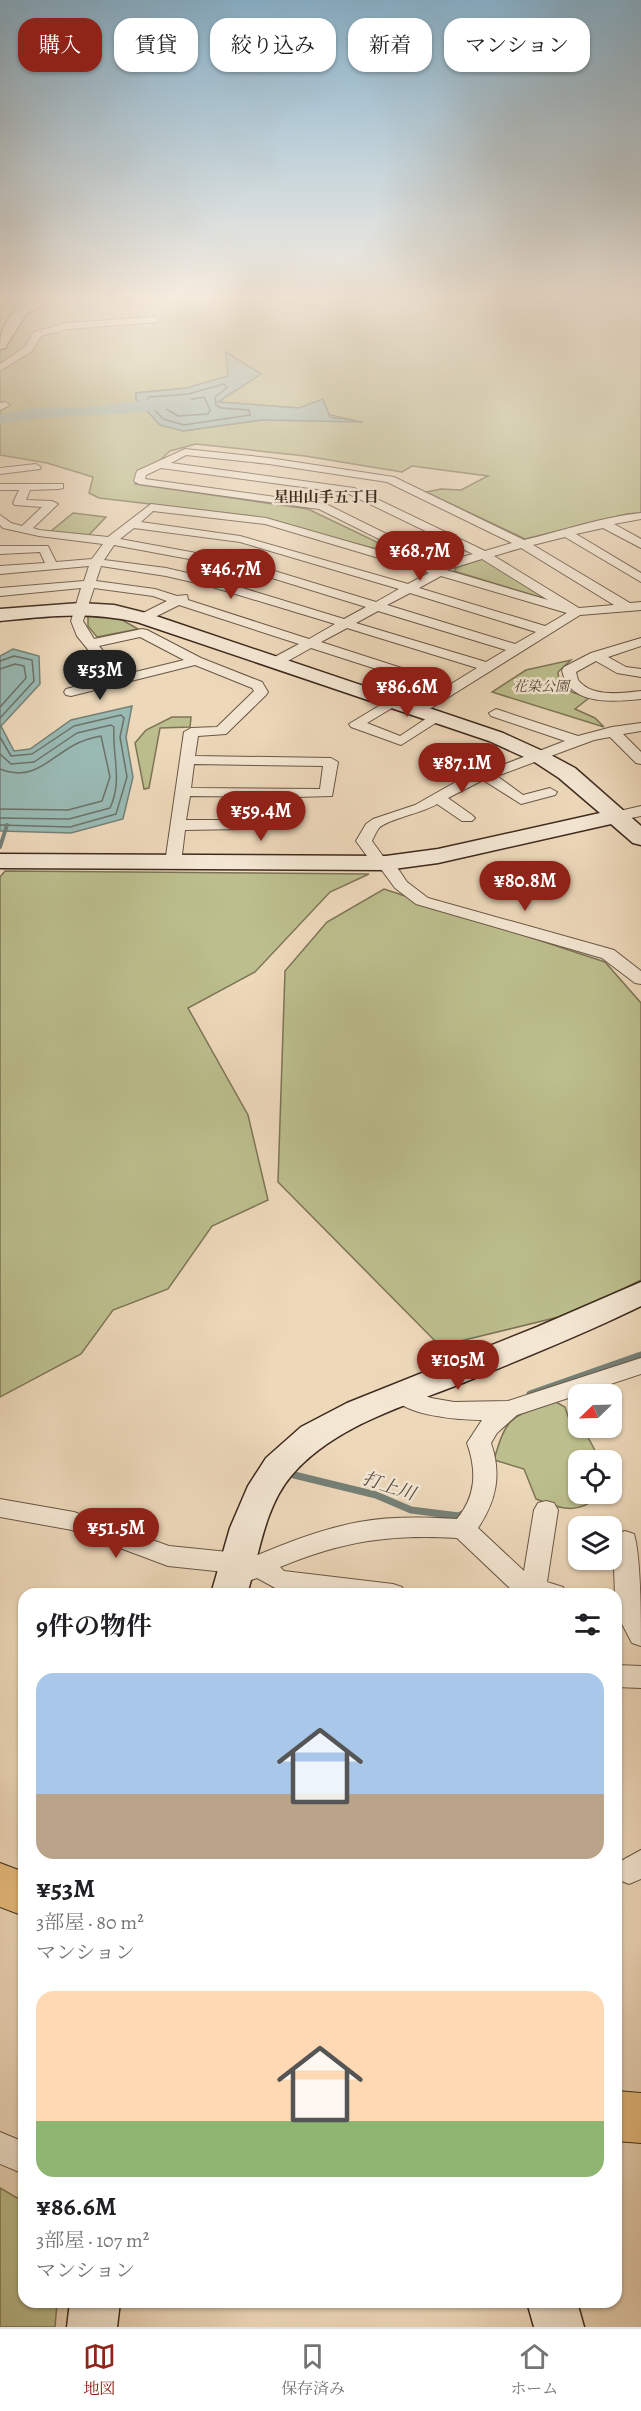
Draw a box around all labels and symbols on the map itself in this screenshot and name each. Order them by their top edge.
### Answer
district label: 星田山手五丁目 [273,487,379,507]
pin: ¥68.7M [371,531,469,582]
pin: ¥46.7M [182,549,280,600]
pin: ¥53M [64,650,136,701]
pin: ¥86.6M [358,667,456,718]
park label: 花染公園 [513,677,571,696]
pin: ¥87.1M [413,743,511,794]
pin: ¥59.4M [212,791,310,842]
pin: ¥80.8M [476,861,574,912]
pin: ¥105M [416,1340,500,1391]
north arrow [568,1384,622,1438]
water label: 打上川 [360,1466,420,1506]
pin: ¥51.5M [67,1508,165,1559]

